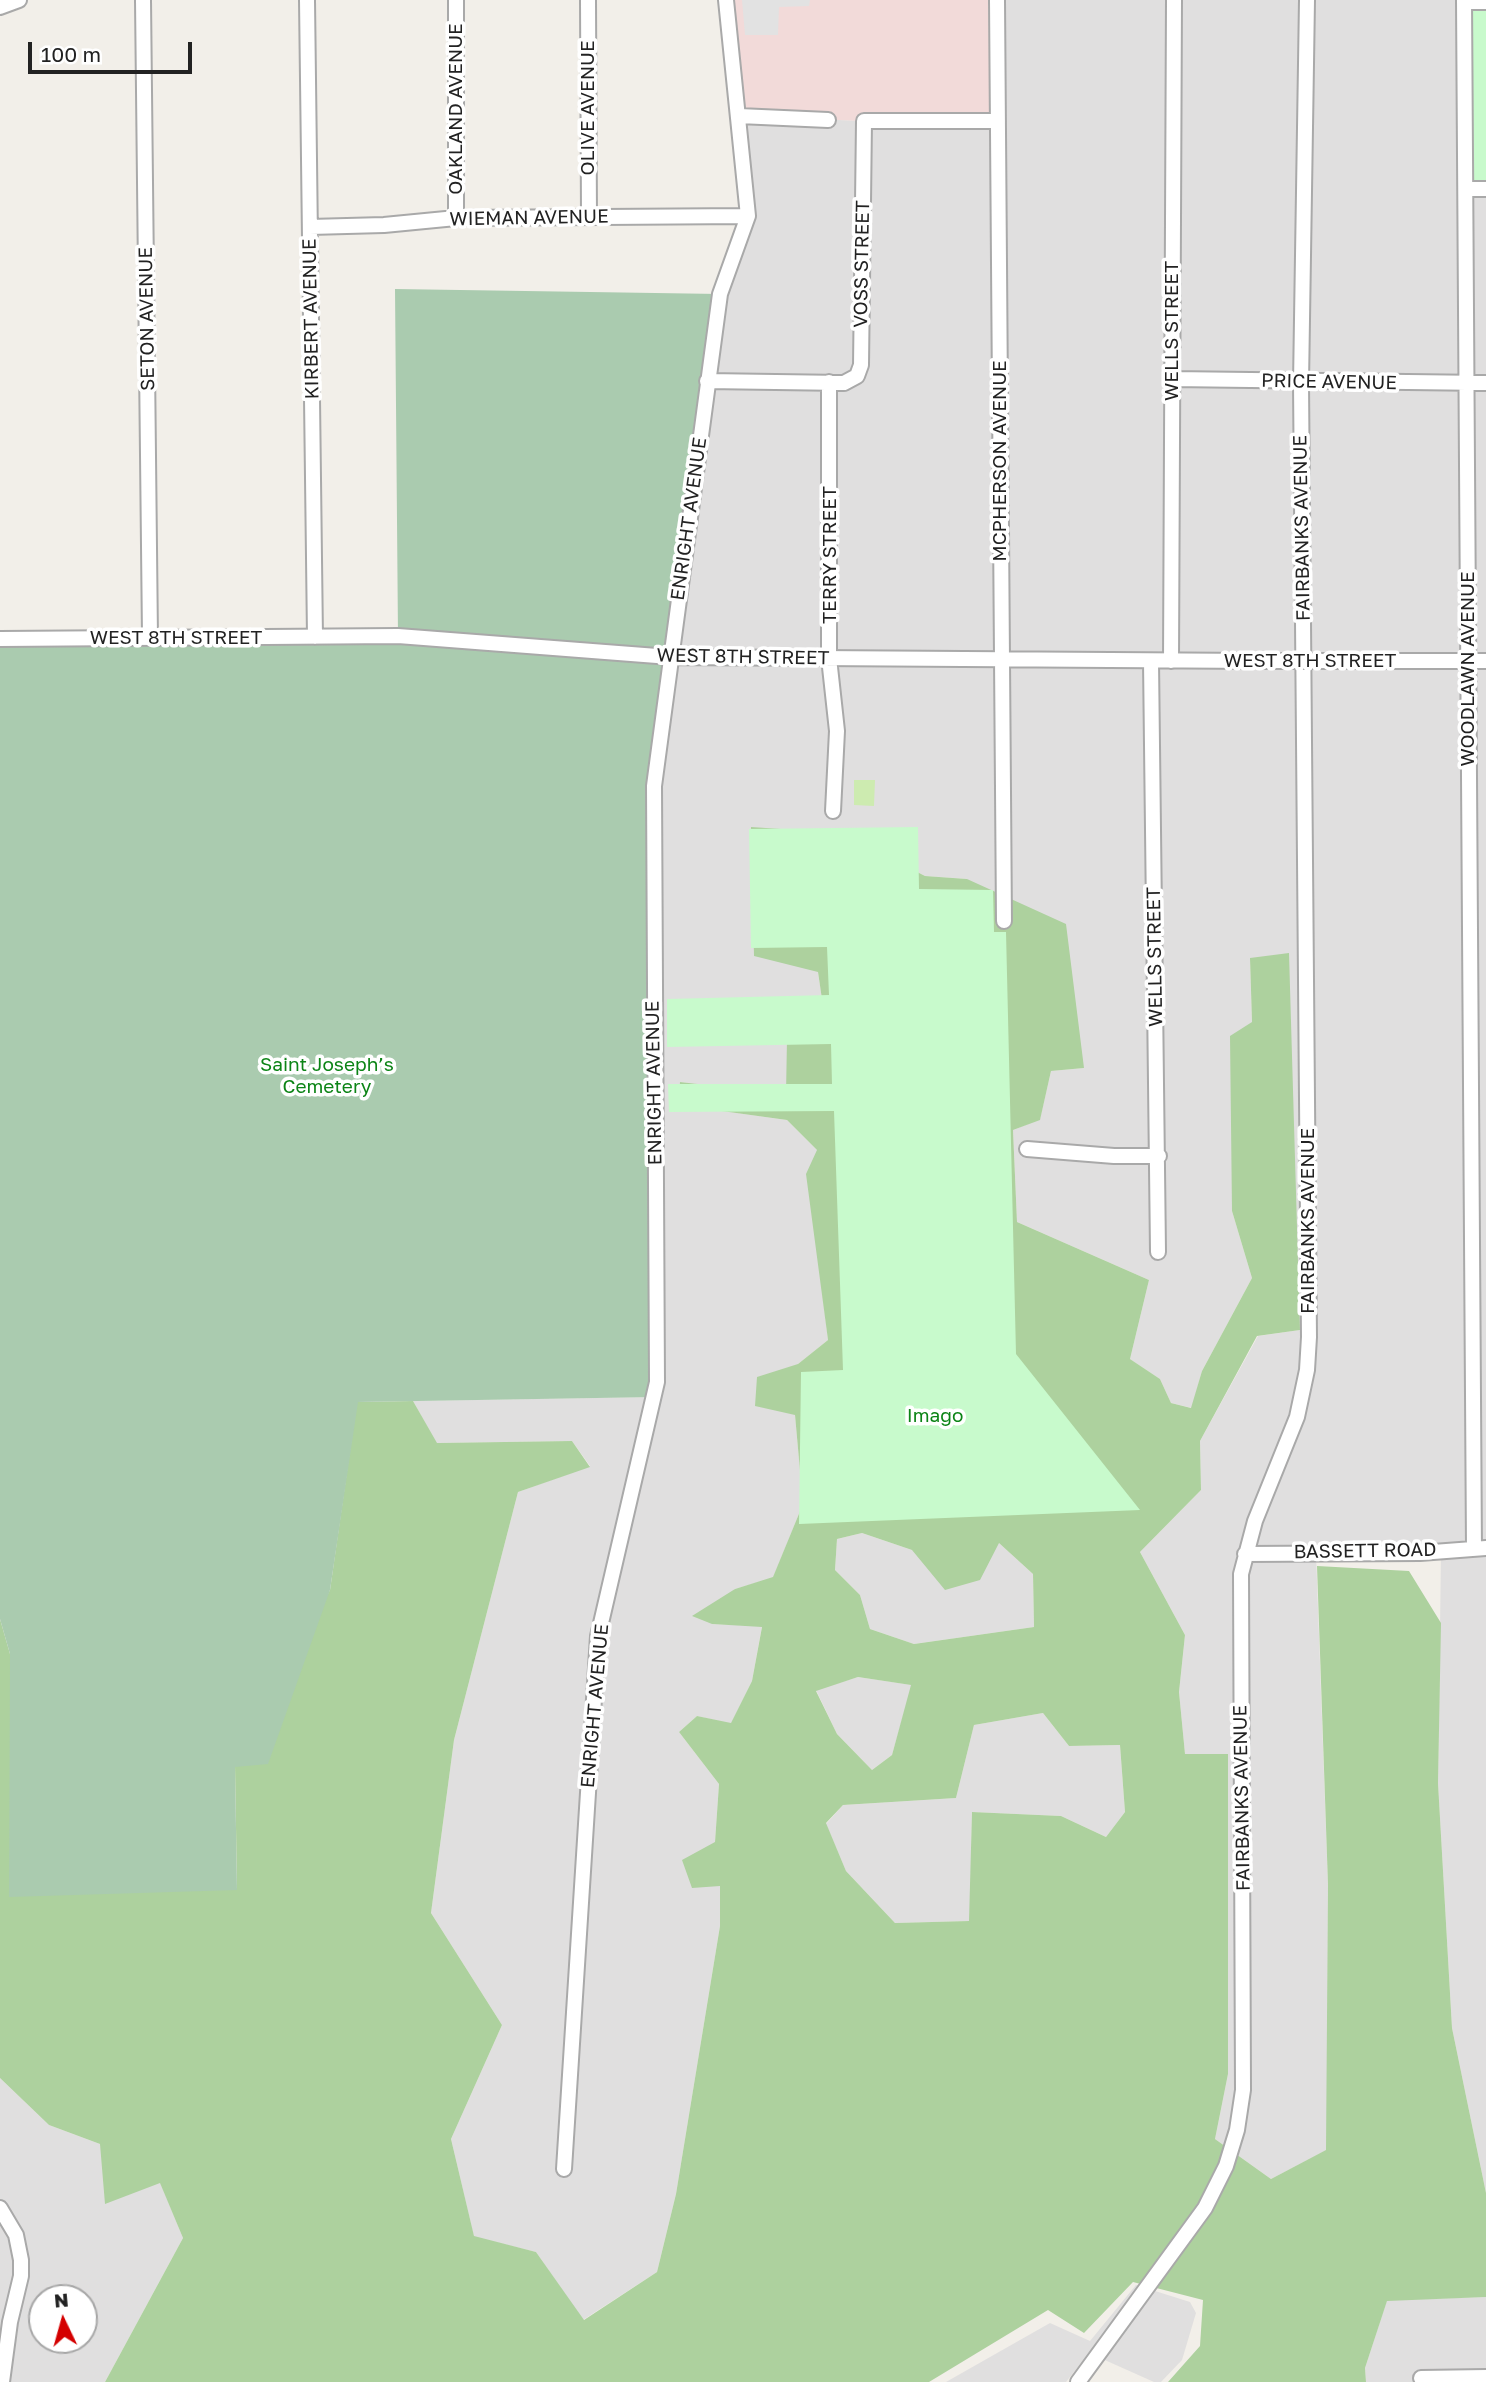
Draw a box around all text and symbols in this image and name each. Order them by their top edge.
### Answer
street label: OAKLAND AVENUE [445,23,467,195]
scale bar [32,28,196,72]
street label: OLIVE AVENUE [577,40,599,176]
text: 100 m [41,41,101,67]
street label: VOSS STREET [849,200,875,328]
street label: WIEMAN AVENUE [449,205,609,231]
street label: KIRBERT AVENUE [298,238,324,400]
street label: SETON AVENUE [134,247,160,391]
street label: WELLS STREET [1161,261,1183,401]
street label: MCPHERSON AVENUE [989,360,1011,562]
street label: PRICE AVENUE [1261,369,1397,395]
street label: FAIRBANKS AVENUE [1289,435,1315,621]
street label: ENRIGHT AVENUE [666,436,712,602]
street label: TERRY STREET [819,486,841,624]
street label: WOODLAWN AVENUE [1457,571,1479,767]
street label: WEST 8TH STREET [90,627,262,649]
street label: WEST 8TH STREET [656,644,830,670]
street label: WEST 8TH STREET [1224,650,1396,672]
street label: WELLS STREET [1142,887,1168,1027]
street label: ENRIGHT AVENUE [641,1001,667,1165]
park label: Saint Joseph’s Cemetery [260,1054,394,1098]
street label: FAIRBANKS AVENUE [1297,1128,1319,1314]
park label: Imago [907,1405,963,1427]
street label: BASSETT ROAD [1293,1538,1437,1564]
street label: ENRIGHT AVENUE [576,1623,614,1789]
street label: FAIRBANKS AVENUE [1229,1705,1255,1891]
north arrow [28,2284,98,2354]
text: N [53,2287,69,2312]

